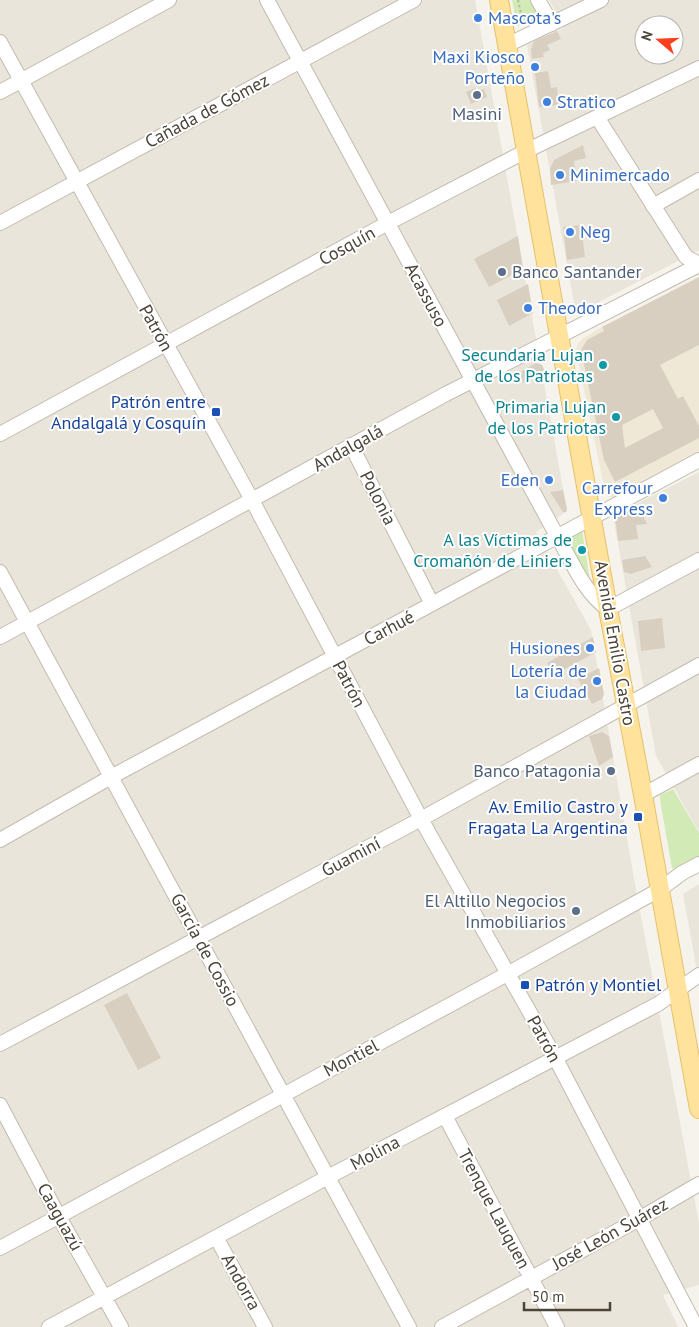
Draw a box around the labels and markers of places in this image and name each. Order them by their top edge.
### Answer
place label: Mascota's [488,6,561,29]
marker: Mascota's [472,12,484,24]
place label: Maxi Kiosco Porteño [433,45,525,89]
marker: Maxi Kiosco Porteño [529,61,541,73]
marker: Masini [471,89,483,101]
place label: Stratico [557,90,616,113]
marker: Stratico [541,96,553,108]
place label: Masini [452,102,502,125]
place label: Minimercado [570,163,670,186]
marker: Minimercado [554,169,566,181]
place label: Neg [580,220,611,243]
marker: Neg [564,226,576,238]
place label: Banco Santander [512,260,642,283]
marker: Banco Santander [496,266,508,278]
place label: Theodor [538,296,602,319]
marker: Theodor [522,302,534,314]
place label: Secundaria Lujan de los Patriotas [461,343,593,387]
marker: Secundaria Lujan de los Patriotas [597,359,609,371]
place label: Patrón entre Andalgalá y Cosquín [51,390,206,434]
place label: Primaria Lujan de los Patriotas [487,395,606,439]
marker: Patrón entre Andalgalá y Cosquín [210,406,222,418]
marker: Primaria Lujan de los Patriotas [610,411,622,423]
place label: Eden [501,468,539,491]
marker: Eden [543,474,555,486]
place label: Carrefour Express [582,476,653,520]
marker: Carrefour Express [657,492,669,504]
place label: A las Víctimas de Cromañón de Liniers [413,528,572,572]
marker: A las Víctimas de Cromañón de Liniers [576,544,588,556]
place label: Husiones [510,636,580,659]
marker: Husiones [584,642,596,654]
place label: Lotería de la Ciudad [511,659,587,703]
marker: Lotería de la Ciudad [591,675,603,687]
place label: Banco Patagonia [473,759,601,782]
marker: Banco Patagonia [605,765,617,777]
place label: Av. Emilio Castro y Fragata La Argentina [468,795,629,839]
marker: Av. Emilio Castro y Fragata La Argentina [632,811,644,823]
place label: El Altillo Negocios Inmobiliarios [425,889,566,933]
marker: El Altillo Negocios Inmobiliarios [570,905,582,917]
place label: Patrón y Montiel [535,973,662,996]
marker: Patrón y Montiel [519,979,531,991]

